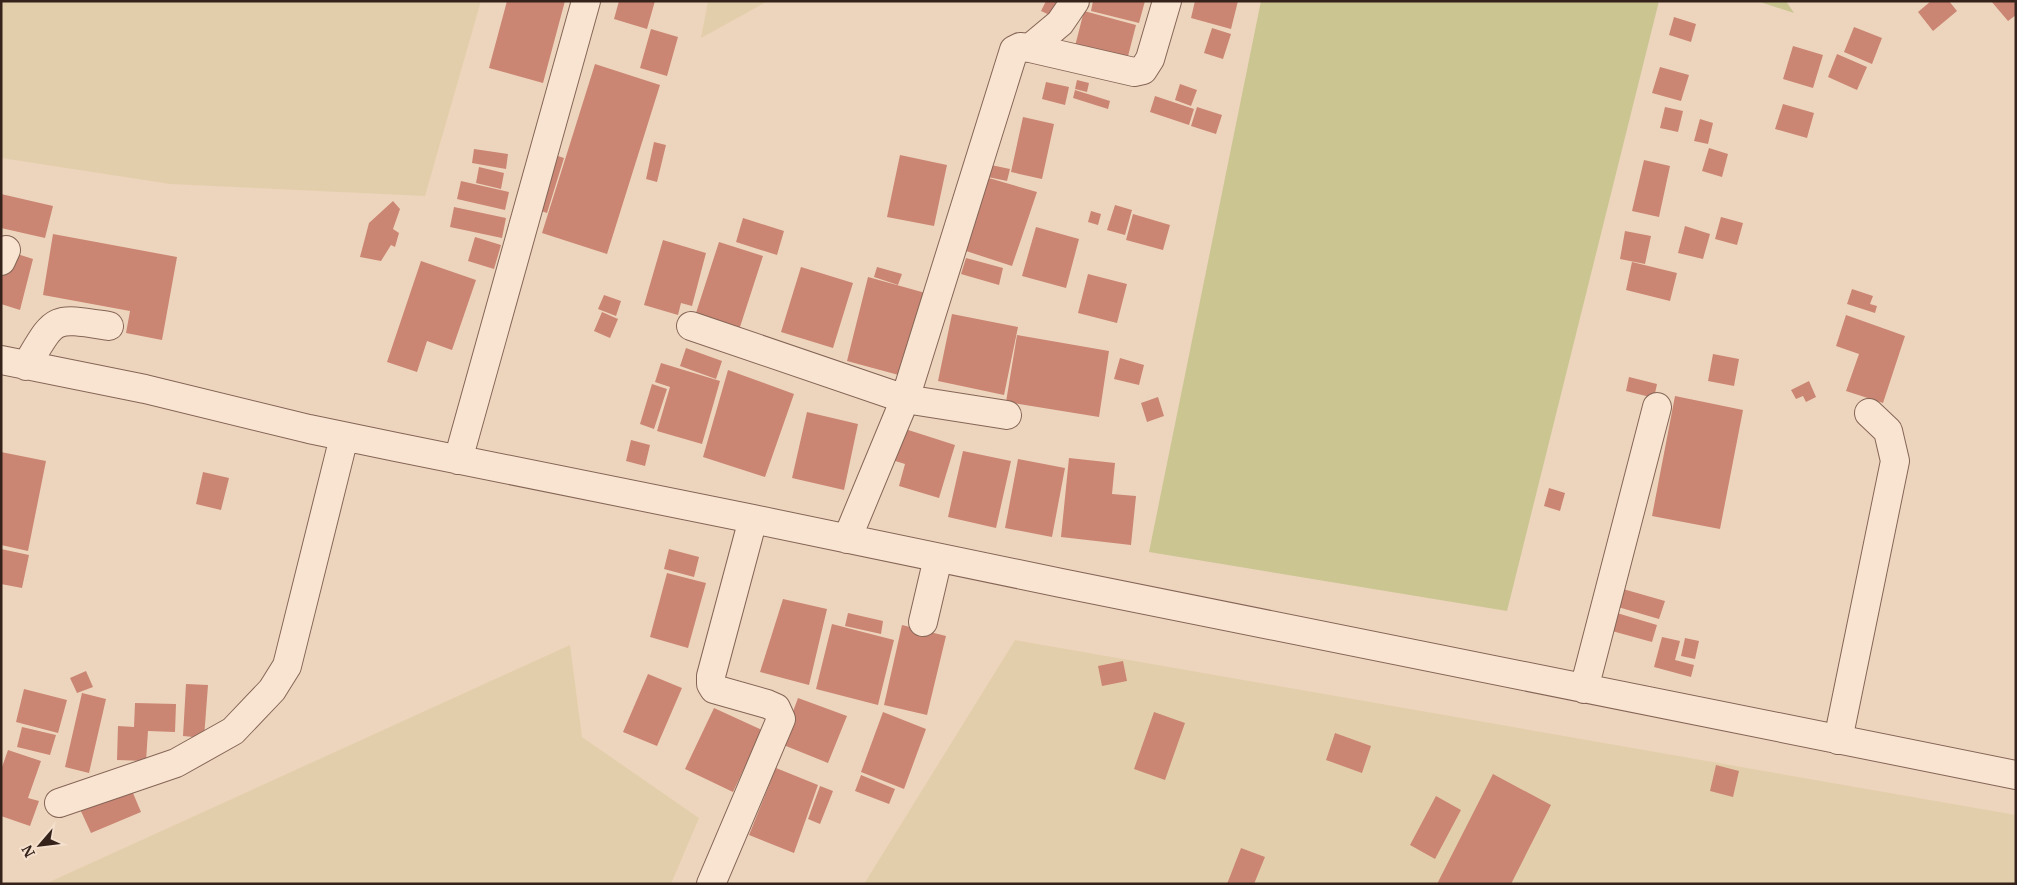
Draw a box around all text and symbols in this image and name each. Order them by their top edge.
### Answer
north arrow [15,820,65,870]
text: N [18,842,39,860]

